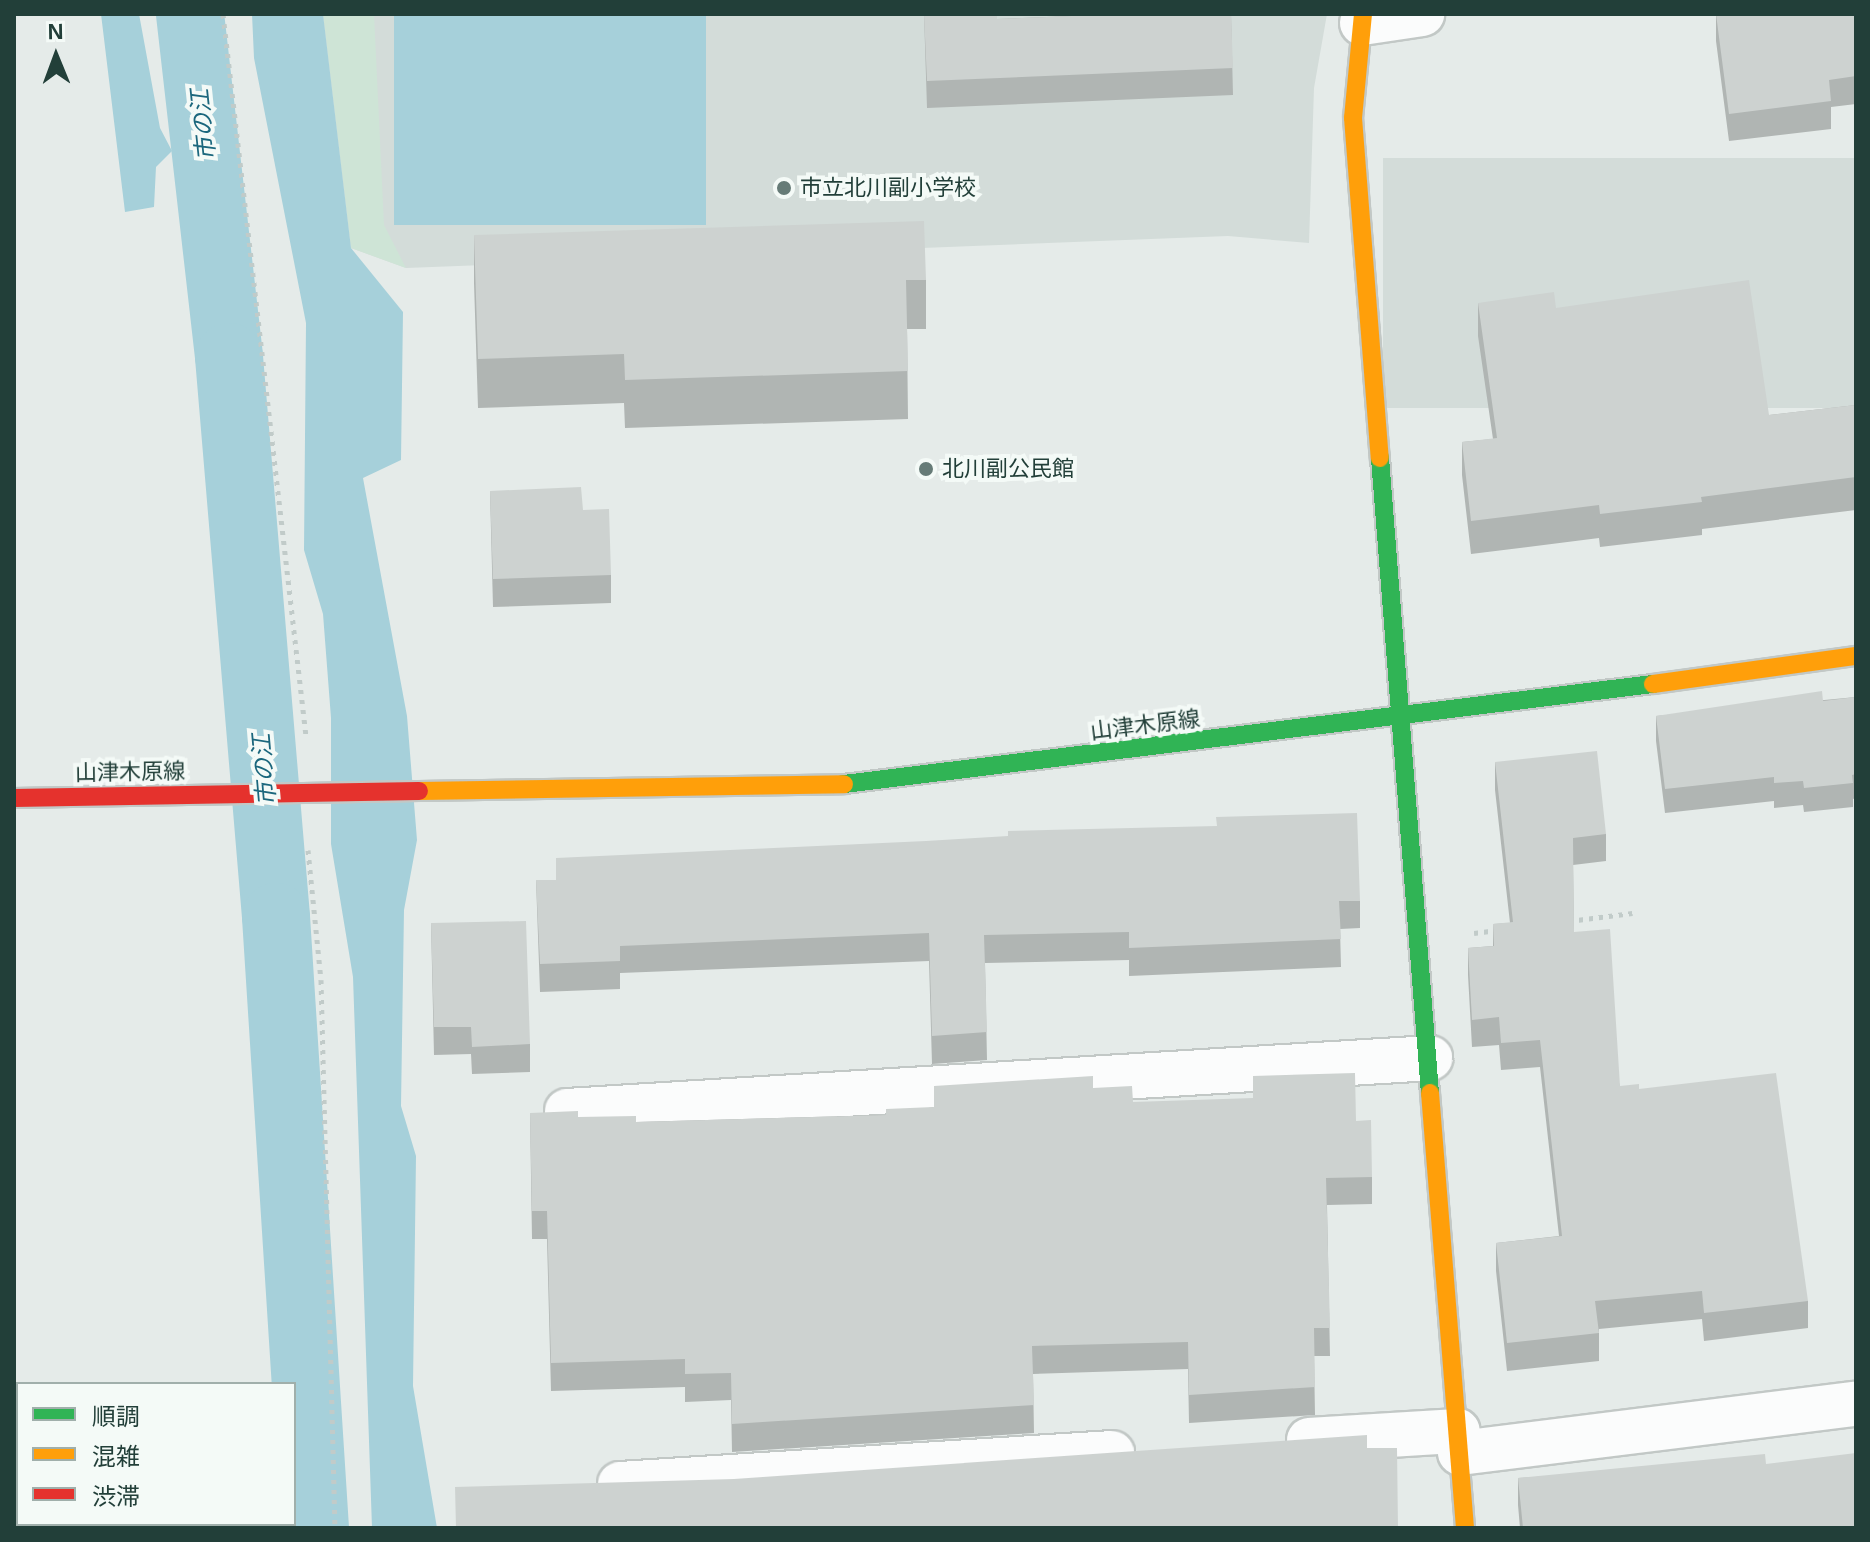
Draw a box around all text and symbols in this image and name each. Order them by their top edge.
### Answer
north arrow [16,16,96,96]
text: N [47,19,64,44]
water label: 市の江 [185,88,221,162]
place label: 市立北川副小学校 [800,175,976,201]
marker: 市立北川副小学校 [775,179,793,197]
place label: 北川副公民館 [942,456,1074,482]
marker: 北川副公民館 [917,460,935,478]
street label: 山津木原線 [1089,705,1201,745]
water label: 市の江 [247,733,281,807]
street label: 山津木原線 [75,758,185,786]
legend [16,1382,296,1526]
text: 順調 [92,1403,140,1430]
text: 混雑 [92,1443,140,1470]
text: 渋滞 [92,1483,140,1510]

